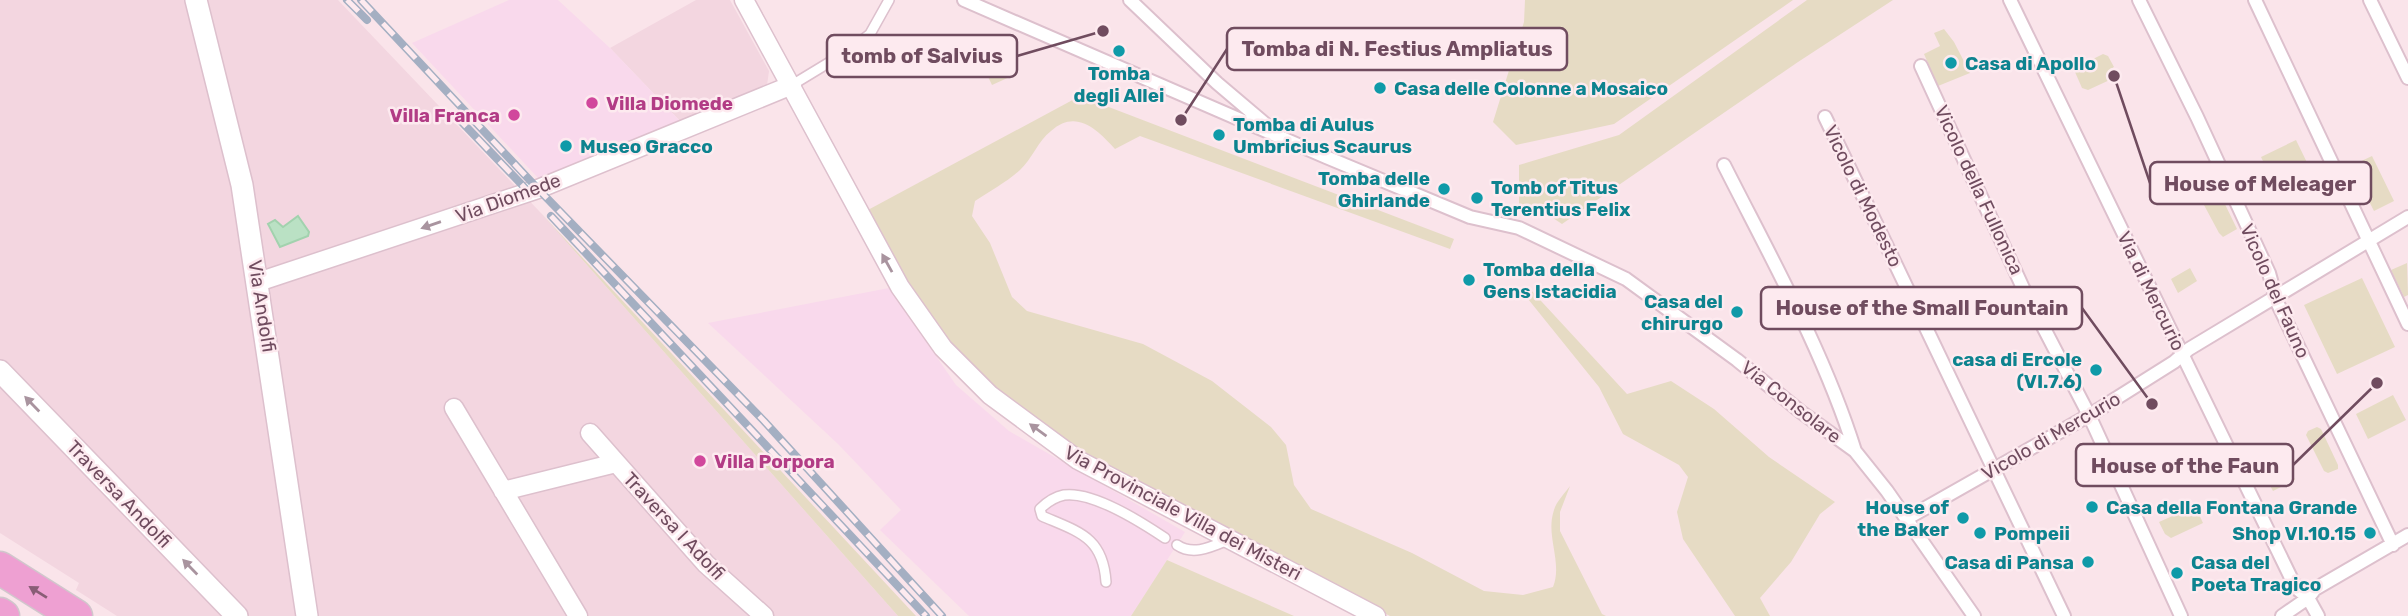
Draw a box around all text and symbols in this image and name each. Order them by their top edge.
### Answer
callout: Tomba di N. Festius Ampliatus [1227,28,1567,70]
callout: tomb of Salvius [827,35,1017,77]
text: Tomba di N. Festius Ampliatus [1241,36,1553,61]
text: tomb of Salvius [841,43,1003,68]
marker: Tomba degli Allei [1111,43,1127,59]
place label: Casa di Apollo [1965,52,2096,75]
marker: Casa di Apollo [1943,55,1959,71]
place label: Tomba degli Allei [1074,62,1164,107]
place label: Casa delle Colonne a Mosaico [1394,77,1668,100]
marker: Casa delle Colonne a Mosaico [1372,80,1388,96]
place label: Villa Diomede [606,92,733,115]
marker: Villa Diomede [584,95,600,111]
street label: Vicolo della Fullonica [1930,102,2028,278]
place label: Villa Franca [390,104,500,127]
marker: Villa Franca [506,107,522,123]
place label: Tomba di Aulus Umbricius Scaurus [1233,113,1412,158]
street label: Vicolo di Modesto [1819,121,1907,271]
marker: Tomba di Aulus Umbricius Scaurus [1211,127,1227,143]
place label: Museo Gracco [580,135,713,158]
marker: Museo Gracco [558,138,574,154]
callout: House of Meleager [2150,162,2371,204]
place label: Tomba delle Ghirlande [1318,167,1430,212]
street label: Via Diomede [452,168,564,228]
text: House of Meleager [2164,171,2357,196]
place label: Tomb of Titus Terentius Felix [1491,176,1630,221]
marker: Tomba delle Ghirlande [1436,181,1452,197]
marker: Tomb of Titus Terentius Felix [1469,190,1485,206]
one-way arrow [421,220,442,231]
street label: Vicolo del Fauno [2235,220,2315,362]
street label: Via di Mercurio [2112,227,2190,355]
one-way arrow [882,253,893,273]
street label: Via Andolfi [243,258,281,354]
place label: Tomba della Gens Istacidia [1483,258,1617,303]
marker: Tomba della Gens Istacidia [1461,272,1477,288]
callout: House of the Small Fountain [1761,287,2082,329]
place label: Casa del chirurgo [1641,290,1723,335]
text: House of the Small Fountain [1776,295,2068,320]
marker: Casa del chirurgo [1729,304,1745,320]
place label: casa di Ercole (VI.7.6) [1952,348,2082,393]
street label: Via Consolare [1736,356,1846,448]
marker: casa di Ercole (VI.7.6) [2088,362,2104,378]
street label: Vicolo di Mercurio [1977,387,2125,485]
one-way arrow [24,396,40,413]
one-way arrow [1028,423,1047,437]
street label: Traversa Andolfi [62,435,176,553]
street label: Via Provinciale Villa dei Misteri [1060,441,1306,585]
callout: House of the Faun [2076,444,2293,486]
place label: Villa Porpora [714,450,835,473]
marker: Villa Porpora [692,453,708,469]
text: House of the Faun [2091,453,2279,478]
street label: Traversa I Adolfi [618,467,730,585]
place label: House of the Baker [1857,496,1950,541]
place label: Casa della Fontana Grande [2106,496,2357,519]
marker: Casa della Fontana Grande [2084,499,2100,515]
marker: House of the Baker [1955,510,1971,526]
place label: Pompeii [1994,522,2070,545]
place label: Shop VI.10.15 [2232,522,2356,545]
marker: Pompeii [1972,525,1988,541]
marker: Shop VI.10.15 [2362,525,2378,541]
place label: Casa di Pansa [1944,551,2074,574]
place label: Casa del Poeta Tragico [2191,551,2321,596]
marker: Casa di Pansa [2080,554,2096,570]
one-way arrow [182,559,198,576]
marker: Casa del Poeta Tragico [2169,565,2185,581]
one-way arrow [28,586,48,599]

